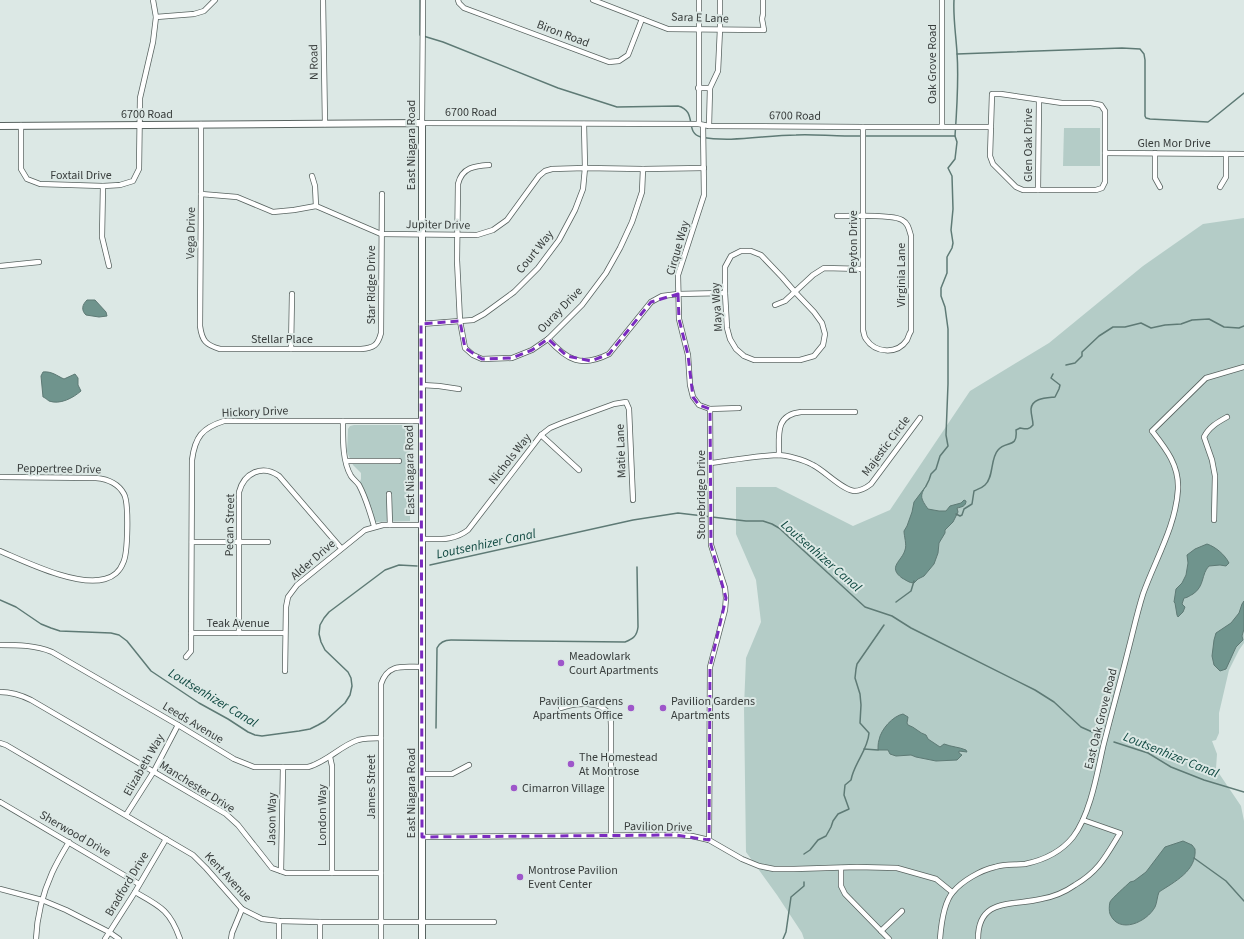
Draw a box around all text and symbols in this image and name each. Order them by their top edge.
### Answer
street label: Sara E Lane [671,8,729,28]
street label: Biron Road [534,16,592,52]
street label: Oak Grove Road [924,24,941,104]
street label: N Road [305,44,323,80]
street label: East Niagara Road [403,100,420,190]
street label: 6700 Road [445,104,497,121]
street label: 6700 Road [121,106,173,123]
street label: 6700 Road [769,107,821,125]
street label: Glen Oak Drive [1020,108,1037,182]
street label: Glen Mor Drive [1137,135,1211,152]
street label: Foxtail Drive [50,167,112,184]
street label: Vega Drive [182,207,200,259]
street label: Peyton Drive [845,210,862,274]
street label: Jupiter Drive [406,216,470,234]
street label: Cirque Way [662,218,694,277]
street label: Court Way [512,226,558,277]
street label: Virginia Lane [893,243,910,307]
street label: Star Ridge Drive [363,245,380,325]
street label: Maya Way [707,281,727,332]
street label: Ouray Drive [534,283,586,337]
street label: Stellar Place [251,331,313,348]
street label: Hickory Drive [221,402,289,422]
street label: Majestic Circle [858,412,914,480]
street label: Matie Lane [612,423,630,478]
street label: East Niagara Road [401,425,419,515]
street label: Nichols Way [485,430,536,488]
street label: Stonebridge Drive [693,450,710,540]
street label: Peppertree Drive [17,460,101,478]
street label: Pecan Street [221,493,239,557]
water label: Loutsenhizer Canal [777,516,866,597]
water label: Loutsenhizer Canal [435,525,538,563]
street label: Alder Drive [287,536,339,584]
street label: Teak Avenue [207,615,269,632]
place label: Meadowlark Court Apartments [569,648,658,679]
marker: Meadowlark Court Apartments [556,658,566,668]
water label: Loutsenhizer Canal [165,664,262,732]
street label: East Oak Grove Road [1080,667,1122,771]
place label: Pavilion Gardens Apartments Office [533,693,623,724]
place label: Pavilion Gardens Apartments [671,693,755,724]
street label: Leeds Avenue [159,698,227,748]
marker: Pavilion Gardens Apartments Office [626,703,636,713]
marker: Pavilion Gardens Apartments [658,703,668,713]
water label: Loutsenhizer Canal [1121,728,1222,783]
street label: Elizabeth Way [119,730,169,799]
street label: East Niagara Road [403,748,420,838]
place label: The Homestead At Montrose [579,749,658,780]
street label: James Street [363,754,380,820]
street label: Manchester Drive [156,757,238,817]
marker: The Homestead At Montrose [566,759,576,769]
place label: Cimarron Village [522,780,605,797]
marker: Cimarron Village [509,783,519,793]
street label: London Way [314,784,331,846]
street label: Jason Way [263,792,281,846]
street label: Sherwood Drive [36,807,114,861]
street label: Pavilion Drive [624,818,692,836]
street label: Bradford Drive [101,848,153,920]
street label: Kent Avenue [200,848,256,906]
place label: Montrose Pavilion Event Center [528,862,618,893]
marker: Montrose Pavilion Event Center [515,872,525,882]

